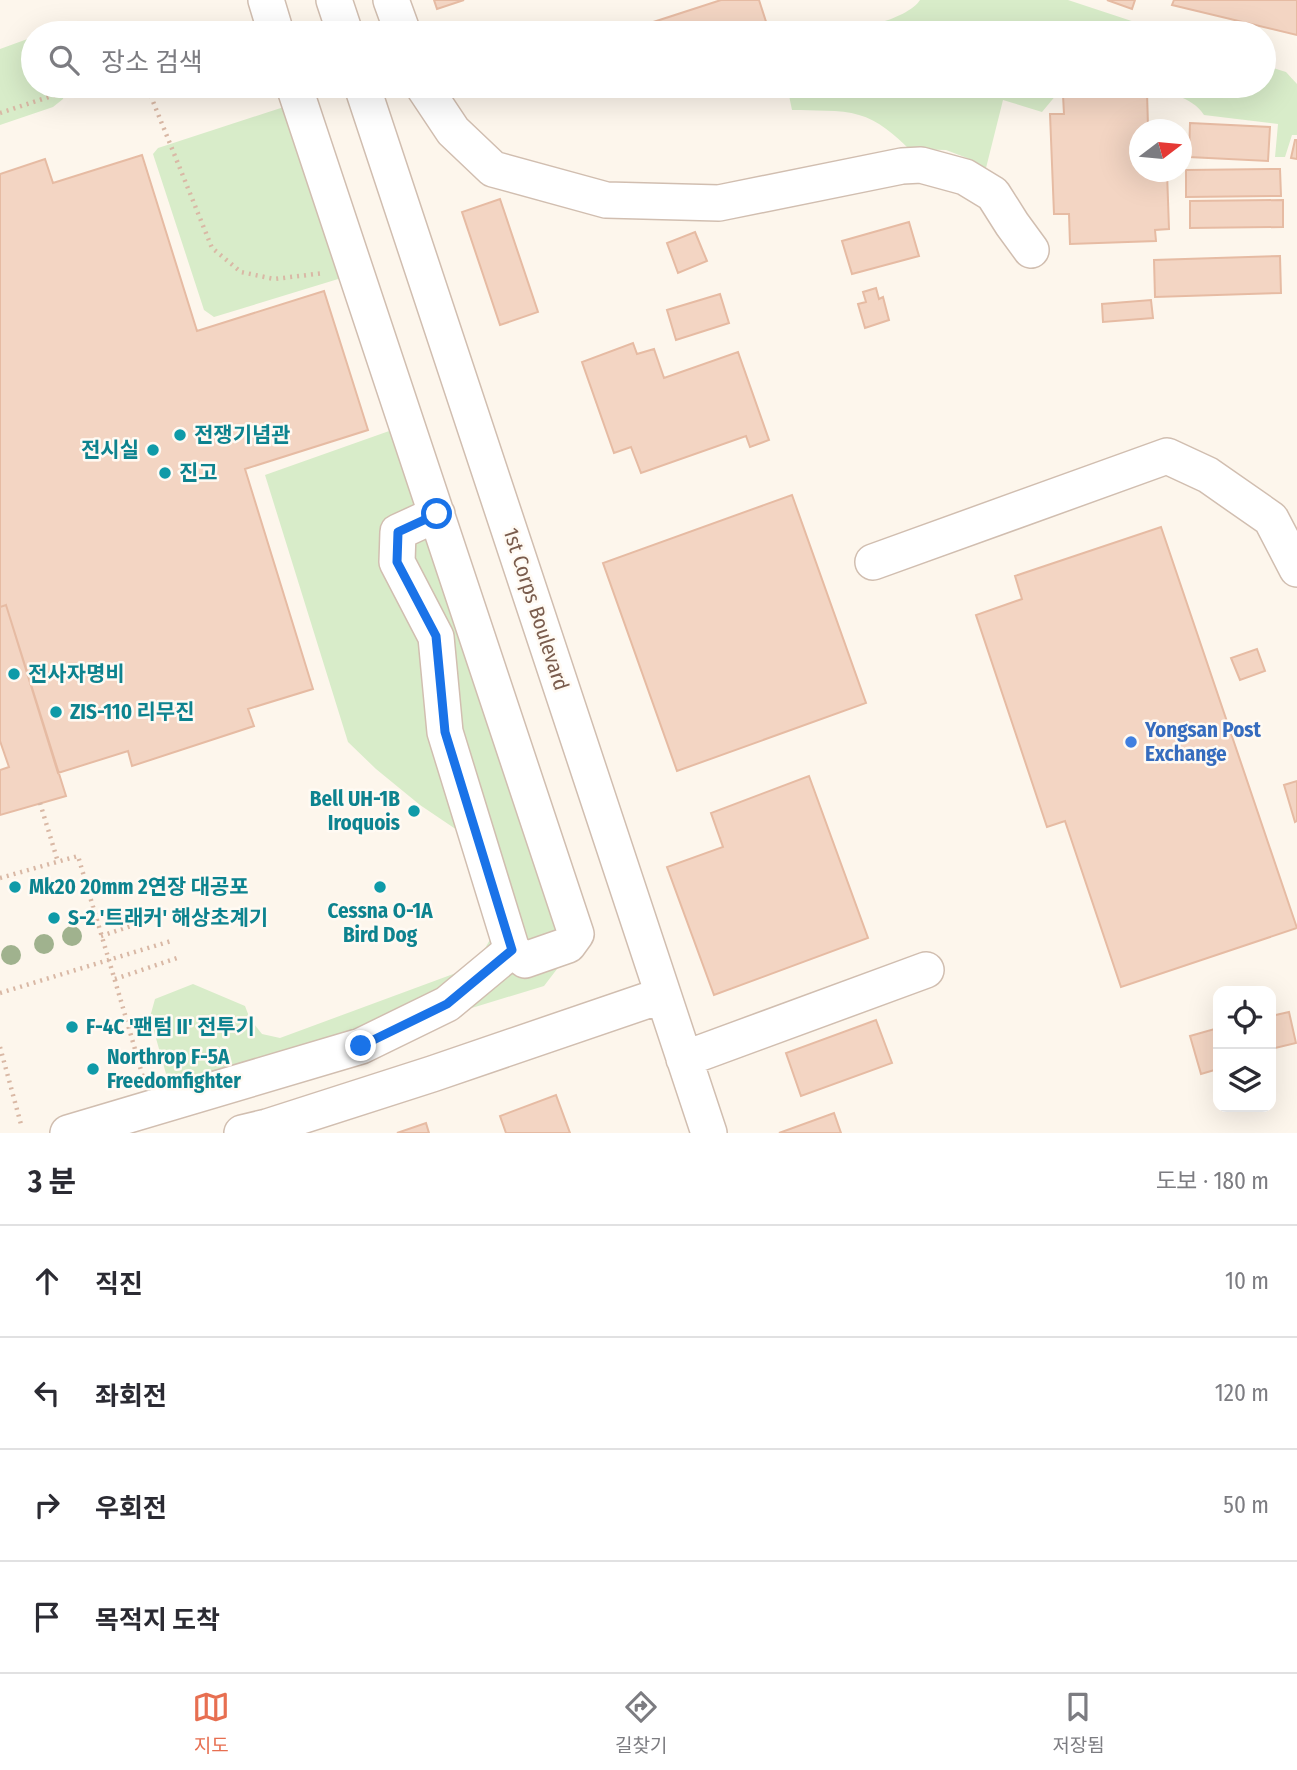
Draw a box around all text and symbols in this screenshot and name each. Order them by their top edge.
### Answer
search box [21,21,1276,98]
icon: search [45,41,83,79]
text: 장소 검색 [101,47,203,78]
north arrow [1129,119,1192,182]
place label: 전쟁기념관 [194,422,291,448]
marker: 전쟁기념관 [172,427,188,443]
place label: 전시실 [81,437,139,463]
marker: 전시실 [145,442,161,458]
place label: 진고 [179,460,218,486]
marker: 진고 [157,465,173,481]
route start [421,498,452,529]
street label: 1st Corps Boulevard [497,524,575,694]
place label: 전사자명비 [28,661,125,687]
marker: 전사자명비 [6,666,22,682]
place label: ZIS-110 리무진 [70,699,194,725]
marker: ZIS-110 리무진 [48,704,64,720]
place label: Yongsan Post Exchange [1144,717,1262,767]
marker: Yongsan Post Exchange [1123,734,1139,750]
place label: Bell UH-1B Iroquois [310,786,400,836]
marker: Bell UH-1B Iroquois [406,803,422,819]
place label: Mk20 20mm 2연장 대공포 [29,874,249,900]
marker: Mk20 20mm 2연장 대공포 [7,879,23,895]
marker: Cessna O-1A Bird Dog [372,879,388,895]
place label: Cessna O-1A Bird Dog [327,898,433,948]
place label: S-2 '트래커' 해상초계기 [68,905,268,931]
marker: S-2 '트래커' 해상초계기 [46,910,62,926]
map controls [1213,986,1276,1112]
button: locate [1213,986,1276,1049]
place label: F-4C '팬텀 II' 전투기 [86,1014,255,1040]
marker: F-4C '팬텀 II' 전투기 [64,1019,80,1035]
route end [345,1030,376,1061]
place label: Northrop F-5A Freedomfighter [107,1044,241,1094]
button: layers [1213,1049,1276,1112]
marker: Northrop F-5A Freedomfighter [85,1061,101,1077]
text: 3 분 [28,1164,76,1200]
text: 도보 · 180 m [1155,1167,1269,1195]
icon: ahead [28,1262,66,1300]
text: 10 m [1225,1267,1269,1295]
text: 직진 [95,1269,143,1300]
icon: left [28,1374,66,1412]
text: 120 m [1215,1379,1269,1407]
text: 좌회전 [95,1381,167,1412]
icon: right [28,1486,66,1524]
text: 50 m [1223,1491,1269,1519]
text: 우회전 [95,1493,167,1524]
icon: arrive [28,1598,66,1636]
text: 목적지 도착 [95,1605,220,1636]
tab: 지도 [192,1688,230,1757]
tab: 길찾기 [615,1688,667,1757]
tab: 저장됨 [1052,1688,1105,1757]

